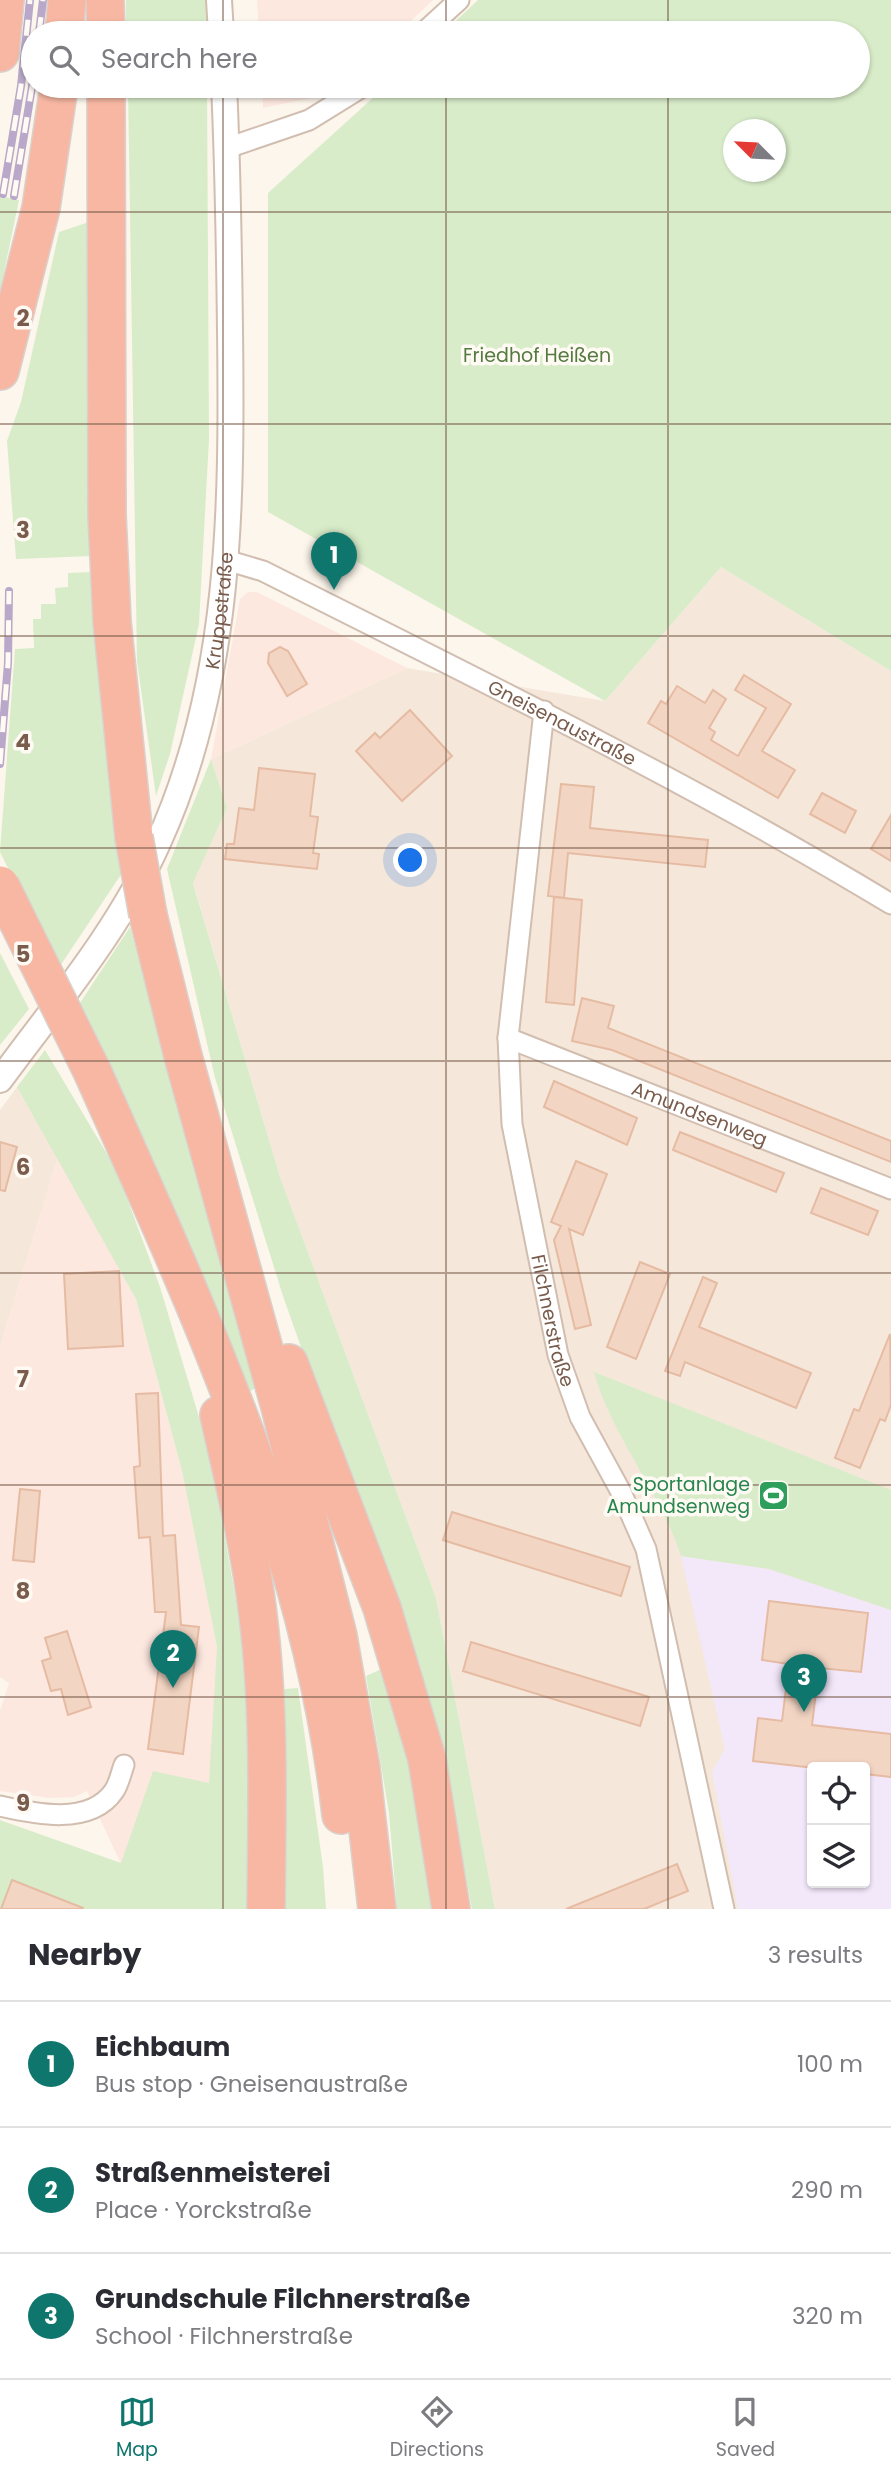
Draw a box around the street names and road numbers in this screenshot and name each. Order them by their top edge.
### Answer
street label: Kruppstraße [199,551,240,671]
street label: Gneisenaustraße [483,673,641,772]
street label: Amundsenweg [628,1075,771,1153]
street label: Filchnerstraße [524,1252,581,1391]

